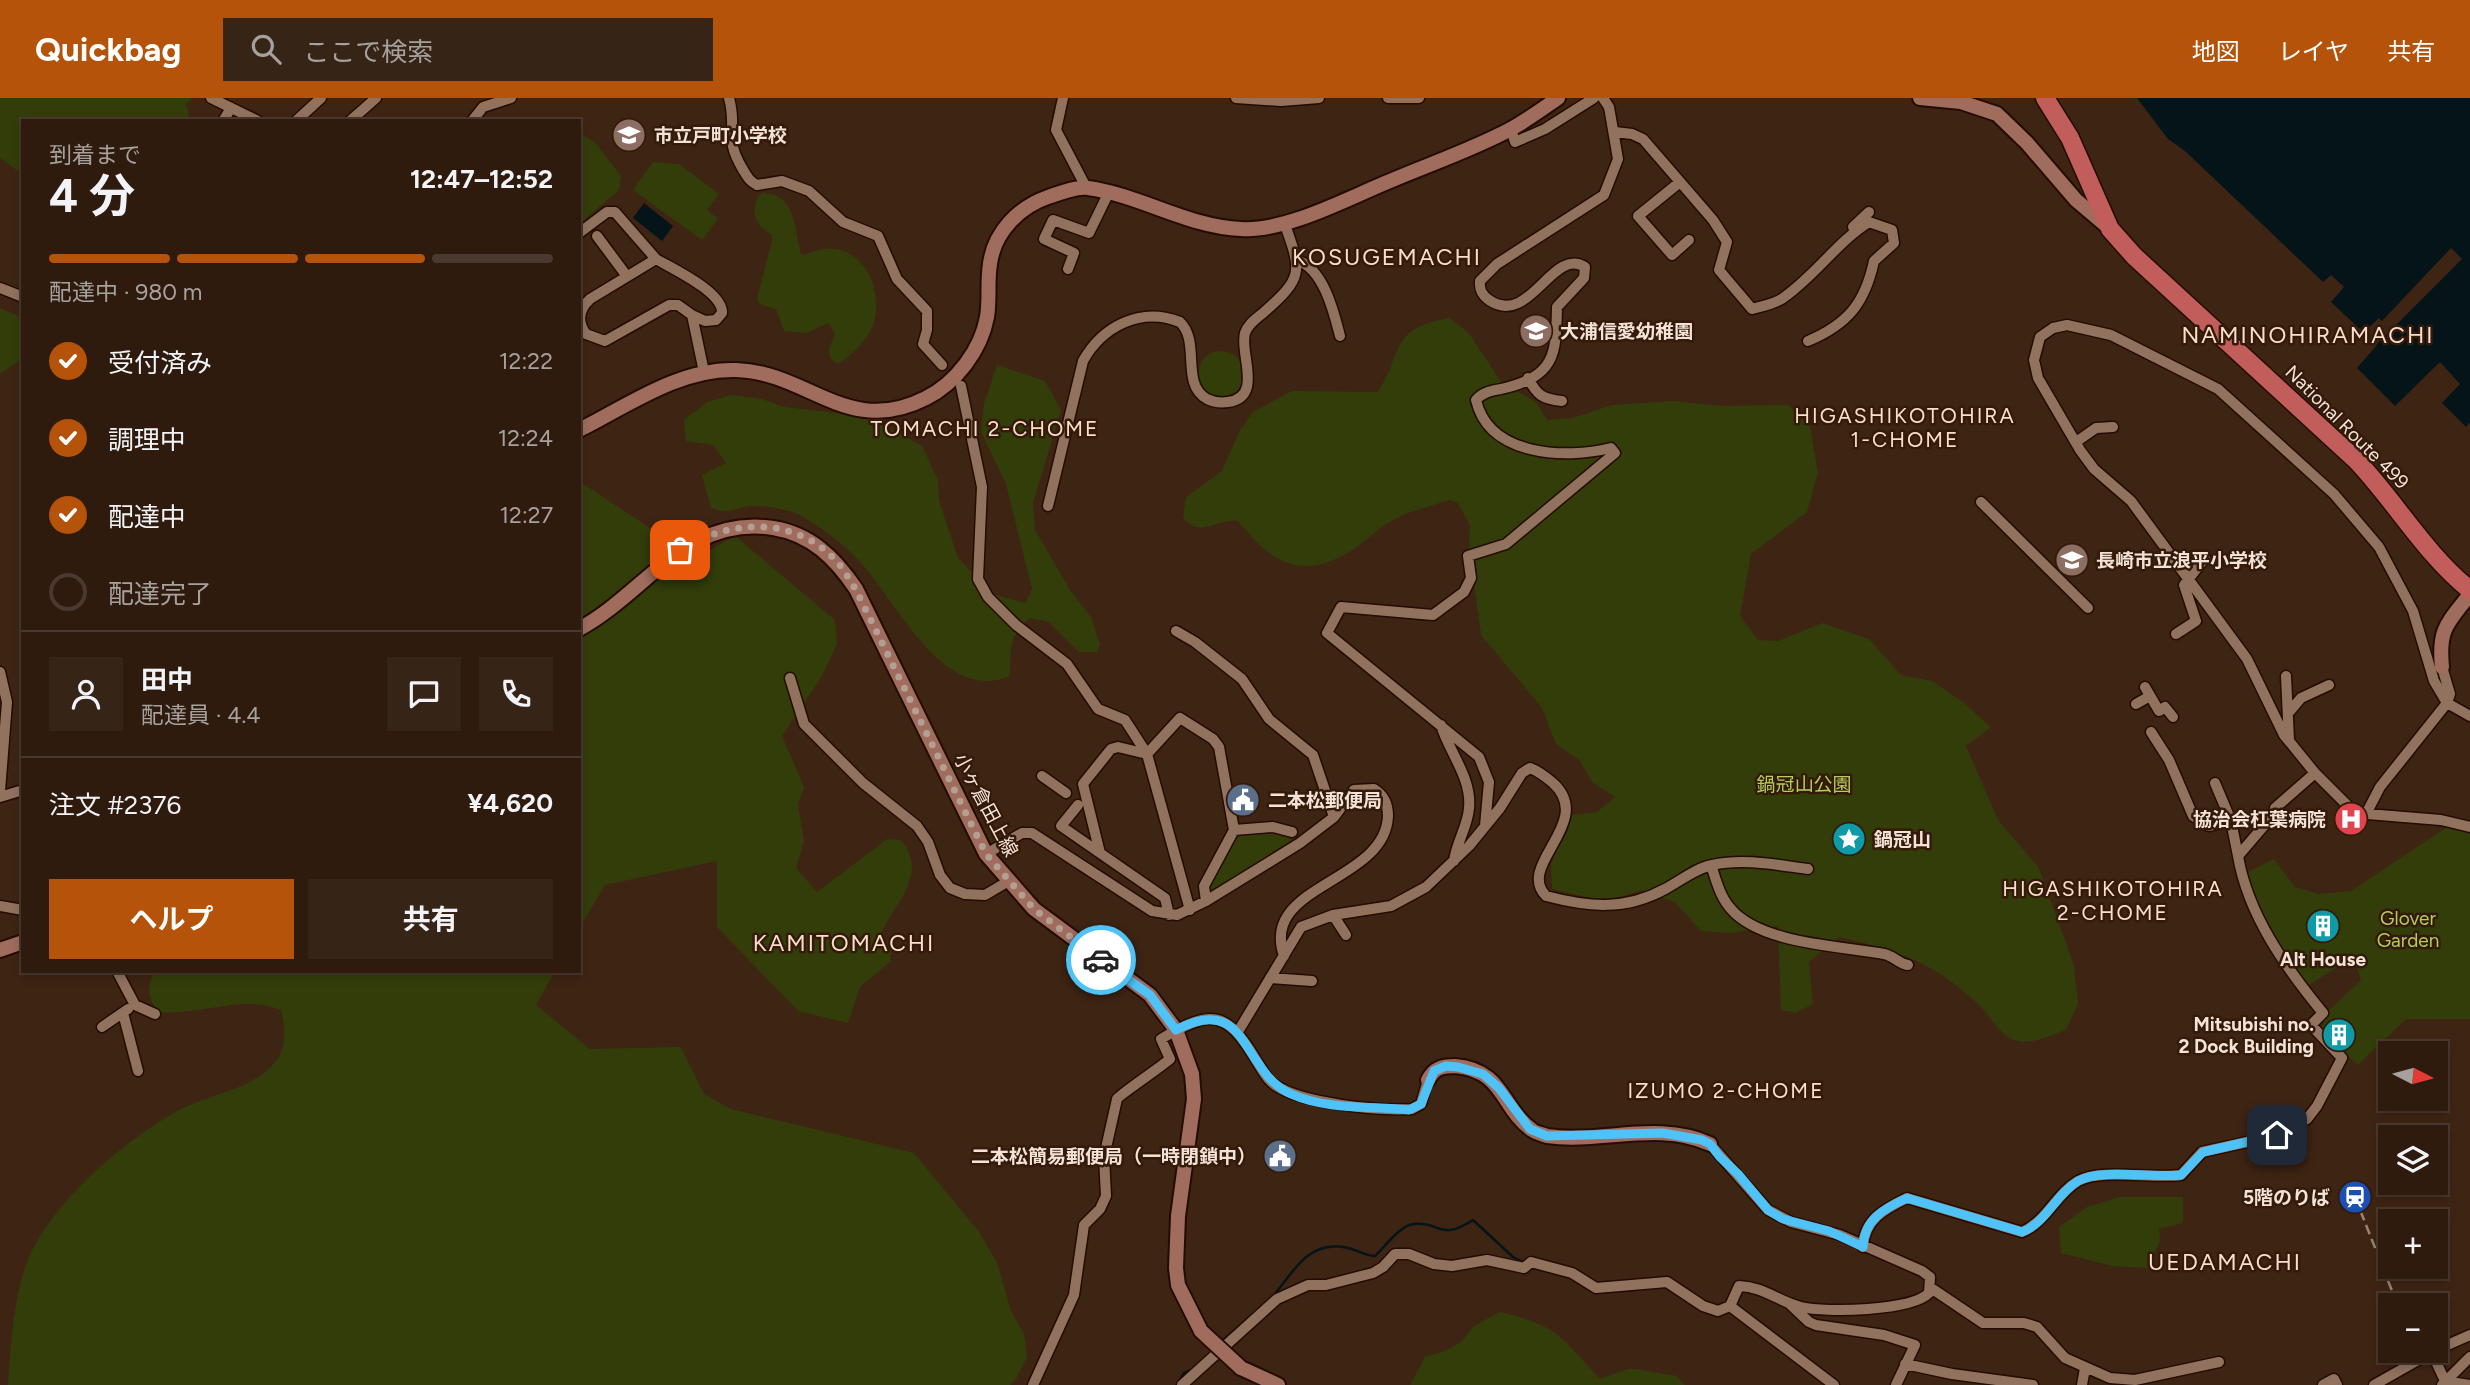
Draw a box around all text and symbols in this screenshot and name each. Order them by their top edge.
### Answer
search box [223,18,713,81]
text: Quickbag [35,30,181,69]
icon: search [247,30,285,68]
text: ここで検索 [303,36,433,68]
text: 地図 [2192,37,2240,66]
text: レイヤ [2278,37,2349,66]
text: 共有 [2387,37,2435,66]
school or university icon: 市立戸町小学校 [610,116,648,154]
place label: 市立戸町小学校 [654,124,787,147]
text: 到着まで [49,141,141,169]
text: 12:47–12:52 [410,163,553,195]
text: 4 分 [49,168,135,224]
district label: KOSUGEMACHI [1292,243,1482,271]
text: 配達中 · 980 m [49,278,202,306]
school or university icon: 大浦信愛幼稚園 [1517,312,1555,350]
place label: 大浦信愛幼稚園 [1560,320,1693,343]
district label: NAMINOHIRAMACHI [2182,321,2434,349]
icon: check [49,342,87,380]
text: 受付済み [108,347,212,379]
text: 12:22 [499,347,553,375]
street label: National Route 499 [2280,360,2414,494]
district label: HIGASHIKOTOHIRA 1-CHOME [1794,403,2016,452]
district label: TOMACHI 2-CHOME [870,416,1100,441]
icon: check [49,419,87,457]
text: 調理中 [108,424,186,456]
text: 12:24 [498,424,553,452]
icon: check [49,496,87,534]
text: 配達中 [108,501,186,533]
text: 12:27 [500,501,553,529]
pin [650,520,710,580]
icon: bag [661,531,699,569]
school or university icon: 長崎市立浪平小学校 [2053,541,2091,579]
place label: 長崎市立浪平小学校 [2096,549,2267,572]
text: 配達完了 [108,578,212,610]
button: person [49,657,123,731]
button: chat [387,657,461,731]
button: phone [479,657,553,731]
text: 田中 [141,664,193,696]
text: 配達員 · 4.4 [141,701,261,729]
street label: 小ヶ倉田上線 [949,749,1023,861]
park label: 鍋冠山公園 [1756,773,1852,796]
public building icon: 二本松郵便局 [1224,781,1262,819]
text: ¥4,620 [467,787,553,819]
text: 注文 #2376 [49,789,181,821]
place label: 二本松郵便局 [1268,789,1382,812]
hospital icon: 協治会杠葉病院 [2332,800,2370,838]
place label: 協治会杠葉病院 [2193,808,2326,831]
place icon: 鍋冠山 [1830,820,1868,858]
place label: 鍋冠山 [1873,828,1931,851]
district label: HIGASHIKOTOHIRA 2-CHOME [2002,876,2224,925]
button: ヘルプ [49,879,294,959]
button: 共有 [308,879,553,959]
building icon: Alt House [2304,907,2342,945]
park label: Glover Garden [2377,907,2439,952]
courier [1066,925,1136,995]
district label: KAMITOMACHI [753,929,935,957]
icon: car [1082,941,1120,979]
place label: Alt House [2280,948,2366,971]
place label: Mitsubishi no. 2 Dock Building [2178,1013,2314,1058]
building icon: Mitsubishi no. 2 Dock Building [2320,1016,2358,1054]
north arrow [2378,1041,2448,1111]
map controls [2378,1041,2448,1363]
district label: IZUMO 2-CHOME [1627,1078,1825,1103]
pin [2247,1105,2307,1165]
icon: home [2258,1116,2296,1154]
button: layers [2378,1125,2448,1195]
public building icon: 二本松簡易郵便局（一時閉鎖中） [1261,1137,1299,1175]
place label: 二本松簡易郵便局（一時閉鎖中） [971,1145,1256,1168]
station icon: 5階のりば [2336,1178,2374,1216]
place label: 5階のりば [2243,1186,2330,1209]
button: + [2378,1209,2448,1279]
district label: UEDAMACHI [2148,1248,2302,1276]
button: − [2378,1293,2448,1363]

